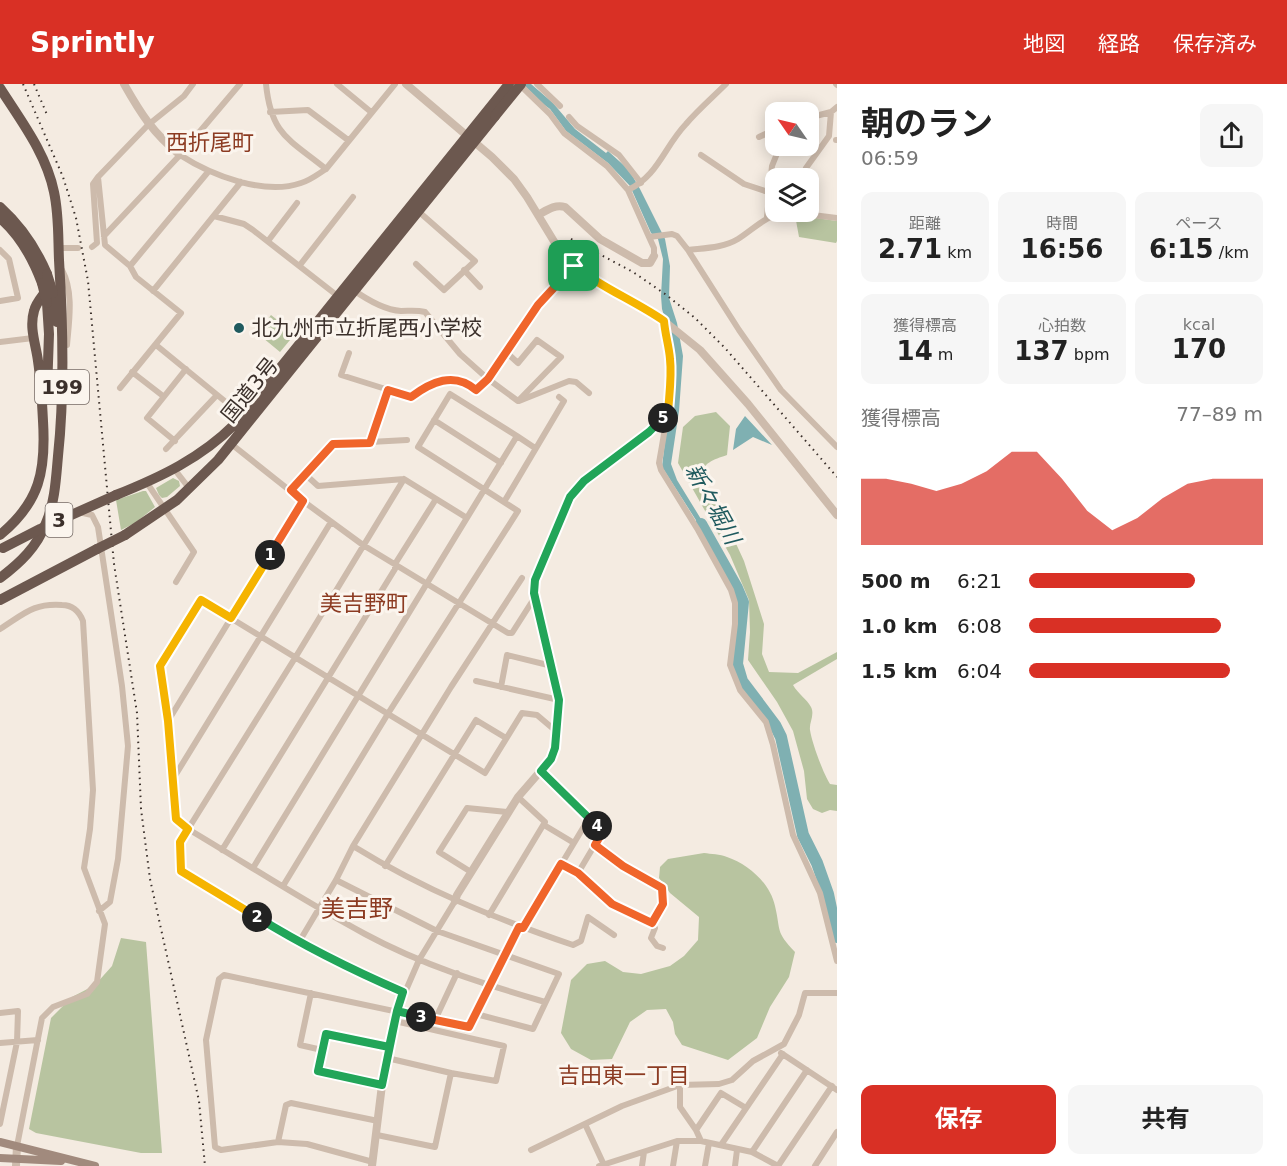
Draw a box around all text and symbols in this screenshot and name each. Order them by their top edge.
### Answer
text: Sprintly [30,26,155,59]
text: 地図 [1023,32,1065,56]
text: 経路 [1098,32,1140,56]
text: 保存済み [1173,32,1257,56]
north arrow [765,102,819,156]
map controls [765,102,819,222]
text: 朝のラン [861,104,993,143]
button: share [1200,104,1263,167]
district label: 西折尾町 [166,130,254,155]
text: 06:59 [861,146,919,170]
button: layers [765,168,819,222]
text: 距離 [909,214,941,233]
text: 時間 [1046,214,1078,233]
text: ペース [1175,214,1223,233]
text: 2.71 [878,234,942,264]
text: 16:56 [1021,234,1103,264]
text: 6:15 [1149,234,1214,264]
pin [548,240,599,291]
text: km [942,243,972,262]
text: /km [1214,243,1249,262]
icon: arrive [557,249,590,282]
text: kcal [1183,315,1215,334]
place label: 北九州市立折尾西小学校 [251,316,482,340]
text: 獲得標高 [893,316,957,335]
text: 心拍数 [1038,316,1086,335]
marker: 北九州市立折尾西小学校 [232,321,246,335]
text: 170 [1172,334,1226,364]
text: 14 [897,336,933,366]
text: 137 [1014,336,1069,366]
text: m [933,345,953,364]
text: bpm [1069,345,1110,364]
street label: 国道3号 [217,353,283,427]
road number: 199 [35,370,89,404]
text: 77–89 m [1176,402,1263,426]
pin: 5 [648,403,678,433]
text: 獲得標高 [861,406,941,430]
text: 5 [657,408,669,427]
water label: 新々堀川 [681,459,746,550]
road number: 3 [46,503,72,537]
pin: 1 [255,540,285,570]
text: 1 [264,545,276,564]
text: 500 m [861,569,931,593]
text: 6:21 [957,569,1002,593]
district label: 美吉野町 [320,591,408,616]
text: 1.0 km [861,614,938,638]
text: 6:08 [957,614,1002,638]
text: 1.5 km [861,659,938,683]
text: 6:04 [957,659,1002,683]
pin: 4 [582,811,612,841]
text: 4 [591,816,603,835]
district label: 美吉野 [321,895,393,923]
pin: 2 [242,902,272,932]
text: 2 [251,907,263,926]
pin: 3 [406,1002,436,1032]
text: 3 [415,1007,427,1026]
district label: 吉田東一丁目 [558,1063,690,1088]
button: 保存 [861,1085,1056,1154]
button: 共有 [1068,1085,1263,1154]

